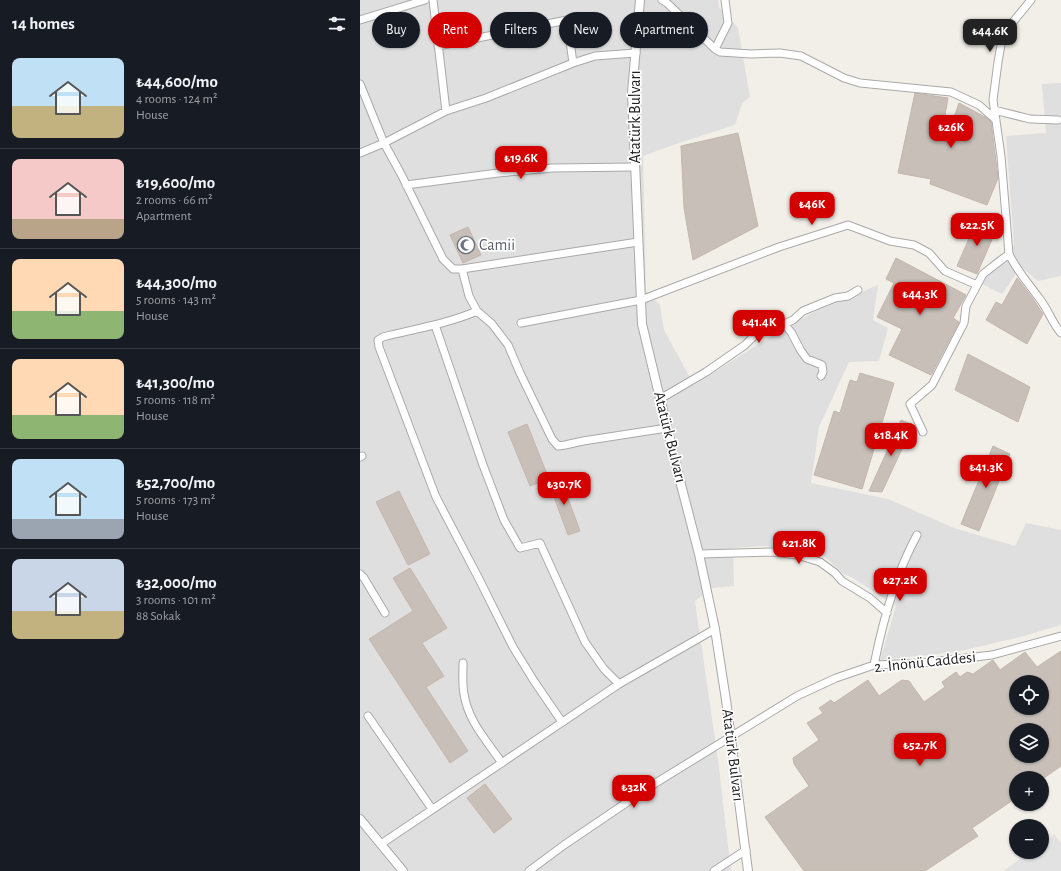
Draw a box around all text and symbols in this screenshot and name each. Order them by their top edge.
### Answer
chip: Buy [372,12,420,48]
chip: Rent [428,12,482,48]
chip: Filters [490,12,551,48]
chip: New [559,12,612,48]
chip: Apartment [620,12,708,48]
icon: filters [326,13,348,35]
text: 14 homes [12,15,75,32]
pin: ₺44.6K [957,19,1023,53]
text: ₺44.6K [972,25,1008,38]
street label: Atatürk Bulvarı [627,70,643,164]
text: ₺44,600/mo [136,73,218,90]
icon: home [44,74,92,122]
text: 4 rooms · 124 m² [136,93,217,106]
text: House [136,109,168,122]
pin: ₺26K [927,115,975,149]
text: ₺26K [938,121,964,134]
pin: ₺19.6K [488,146,554,180]
text: ₺19.6K [504,152,538,165]
text: ₺19,600/mo [136,174,215,191]
icon: home [44,175,92,223]
pin: ₺46K [788,192,836,226]
text: 2 rooms · 66 m² [136,194,213,207]
text: ₺46K [799,198,825,211]
text: Apartment [136,210,191,223]
pin: ₺22.5K [944,213,1010,247]
text: ₺22.5K [960,219,994,232]
mosque icon: Camii [456,235,476,255]
place label: Camii [479,237,515,253]
text: ₺44,300/mo [136,274,217,291]
icon: home [44,275,92,323]
pin: ₺44.3K [887,282,953,316]
text: ₺44.3K [902,288,938,301]
text: 5 rooms · 143 m² [136,294,216,307]
text: House [136,310,168,323]
pin: ₺41.4K [726,310,792,344]
text: ₺41.4K [742,316,776,329]
text: ₺41,300/mo [136,374,215,391]
icon: home [44,375,92,423]
street label: Atatürk Bulvarı [651,390,689,484]
text: 5 rooms · 118 m² [136,394,215,407]
text: House [136,410,168,423]
pin: ₺18.4K [858,423,924,457]
text: ₺18.4K [874,429,908,442]
pin: ₺41.3K [953,455,1019,489]
text: ₺41.3K [969,461,1003,474]
pin: ₺30.7K [531,472,597,506]
text: ₺52,700/mo [136,474,215,491]
icon: home [44,475,92,523]
text: ₺30.7K [547,478,581,491]
text: 5 rooms · 173 m² [136,494,215,507]
text: House [136,510,168,523]
pin: ₺21.8K [766,531,832,565]
text: ₺21.8K [782,537,816,550]
pin: ₺27.2K [867,568,933,602]
text: ₺32,000/mo [136,574,217,591]
text: ₺27.2K [883,574,917,587]
icon: home [44,575,92,623]
text: 3 rooms · 101 m² [136,594,216,607]
text: 88 Sokak [136,610,180,623]
street label: 2. İnönü Caddesi [873,647,977,675]
map controls [1009,675,1049,859]
button: locate [1009,675,1049,715]
street label: Atatürk Bulvarı [719,708,747,802]
button: layers [1009,723,1049,763]
pin: ₺52.7K [887,733,953,767]
text: ₺52.7K [903,739,937,752]
button: + [1009,771,1049,811]
pin: ₺32K [610,775,658,809]
text: ₺32K [621,781,647,794]
button: − [1009,819,1049,859]

